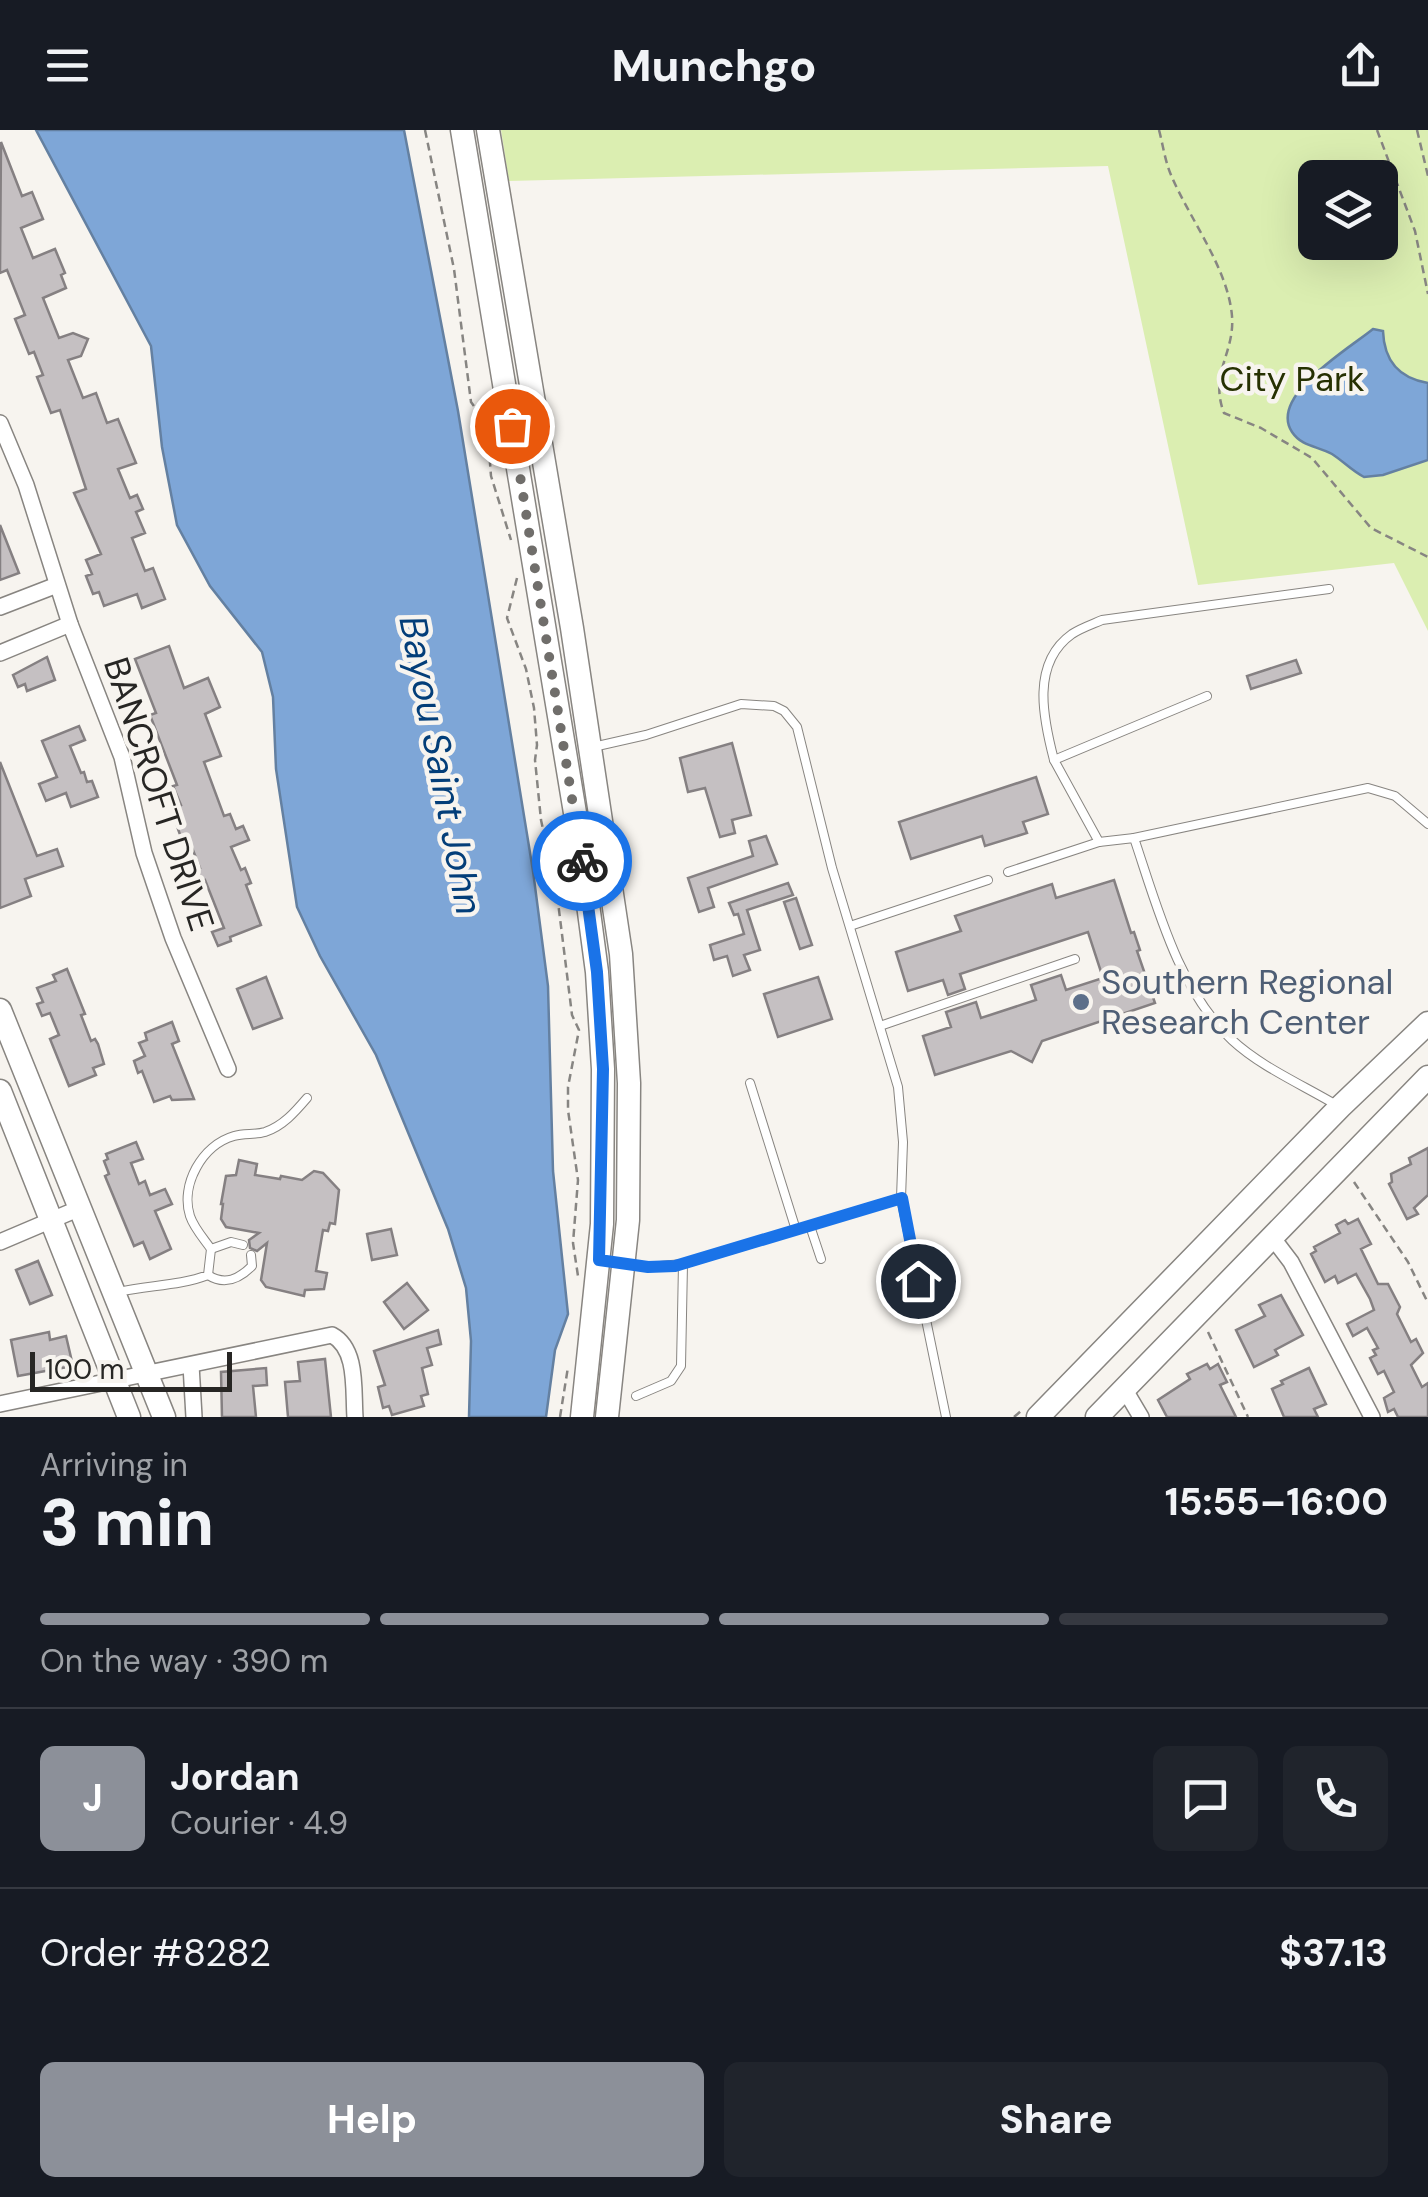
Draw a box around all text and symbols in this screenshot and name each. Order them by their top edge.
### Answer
text: Munchgo [611,36,817,95]
icon: menu [40,38,95,93]
icon: share [1333,38,1388,93]
map controls [1298,160,1398,260]
button: layers [1298,160,1398,260]
park label: City Park [1219,356,1365,402]
pin [470,384,555,469]
icon: bag [485,399,540,454]
water label: Bayou Saint John [388,611,494,919]
street label: BANCROFT DRIVE [93,651,225,937]
courier [532,811,632,911]
icon: bike [555,834,610,889]
place label: Southern Regional Research Center [1101,959,1393,1045]
marker: Southern Regional Research Center [1070,991,1092,1013]
pin [876,1239,961,1324]
icon: home [891,1254,946,1309]
scale bar [30,1347,232,1392]
text: 100 m [45,1351,124,1388]
text: Arriving in [40,1444,188,1486]
text: 15:55–16:00 [1165,1477,1388,1527]
text: 3 min [40,1481,214,1565]
text: On the way · 390 m [40,1640,328,1682]
button: chat [1153,1746,1258,1851]
button: phone [1283,1746,1388,1851]
text: Jordan [170,1752,300,1802]
text: J [82,1773,103,1823]
text: Courier · 4.9 [170,1802,348,1844]
text: Order #8282 [40,1928,271,1978]
text: $37.13 [1279,1928,1388,1978]
button: Help [40,2062,704,2177]
button: Share [724,2062,1388,2177]

